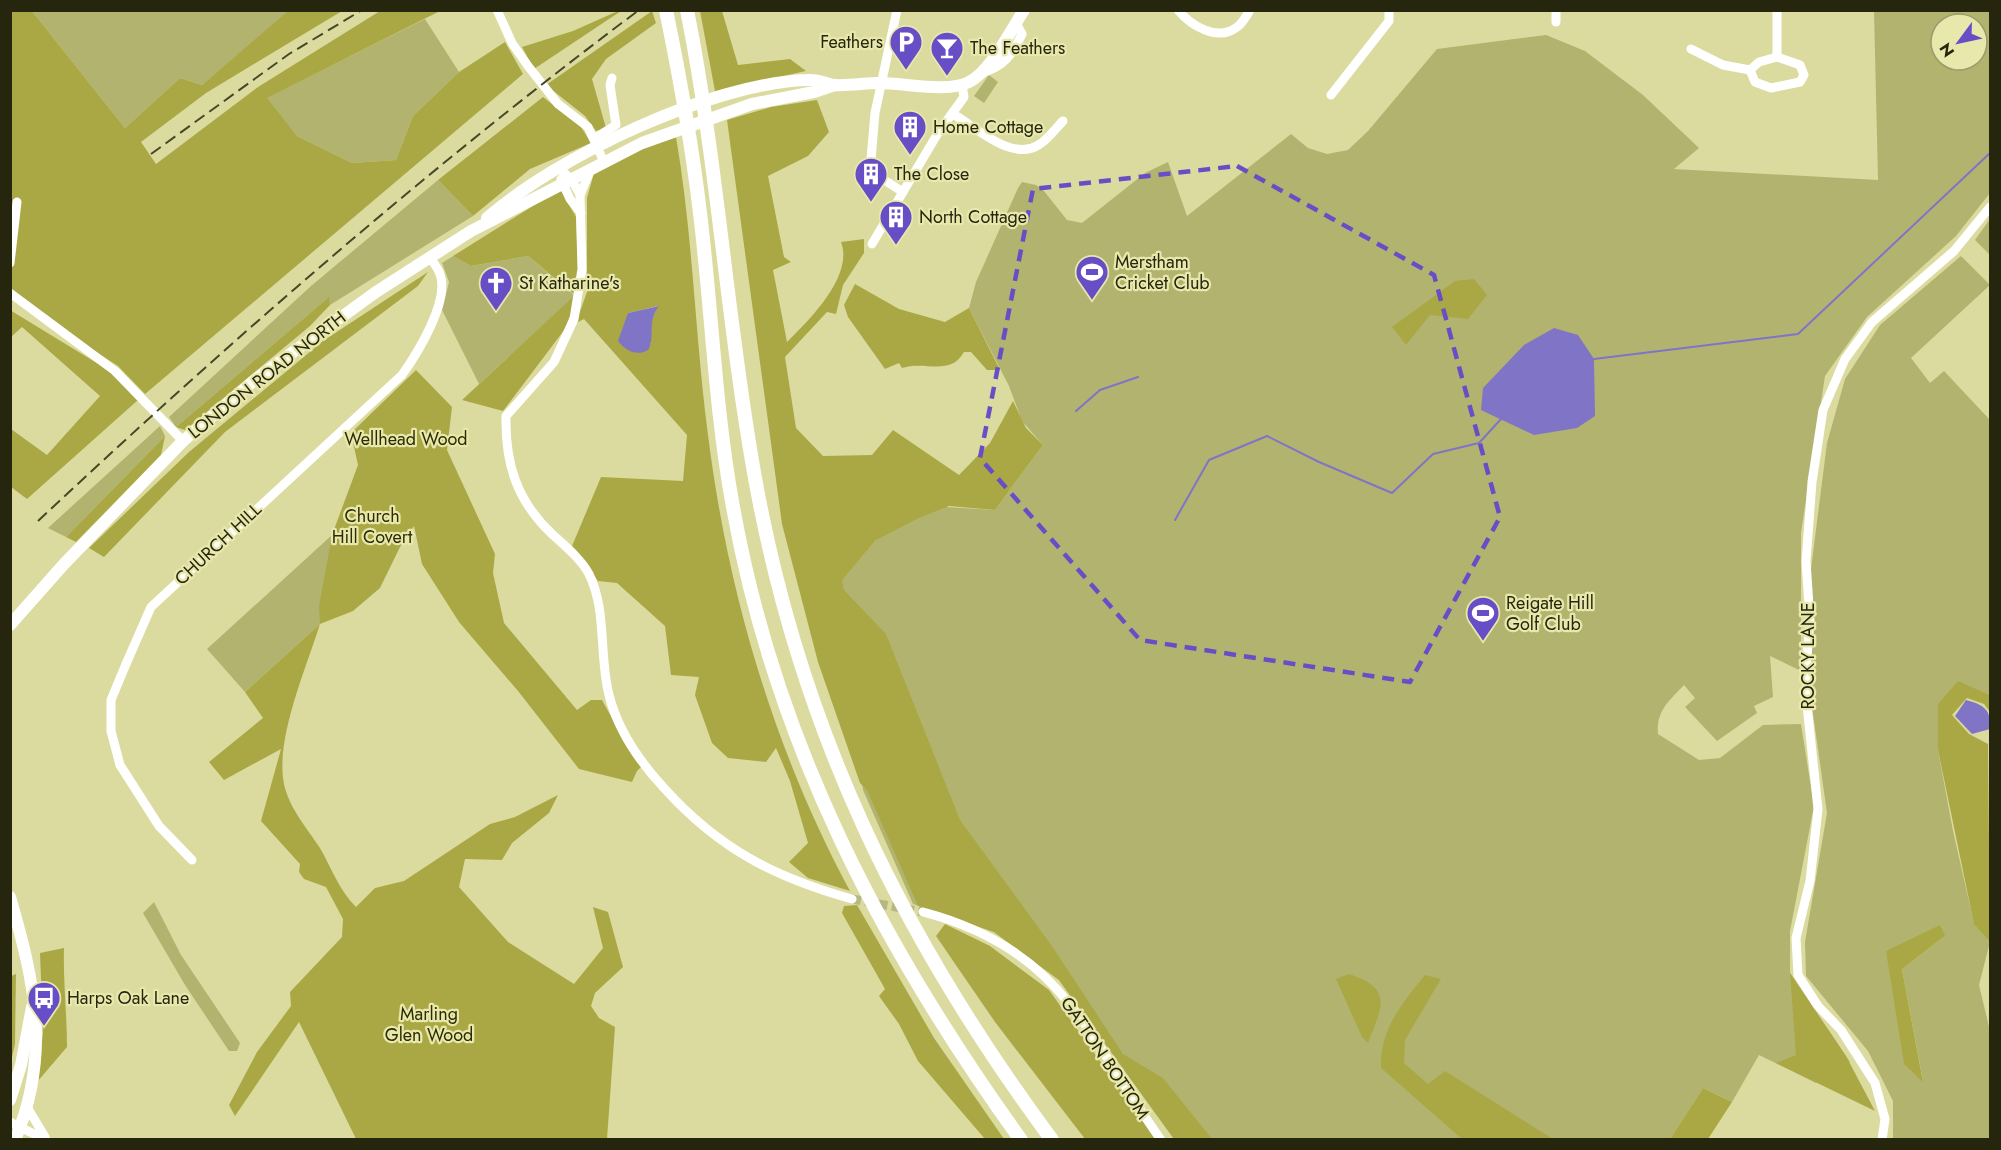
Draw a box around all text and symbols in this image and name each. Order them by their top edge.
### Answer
north arrow [1929,12,1989,72]
parking icon: Feathers [888,24,924,71]
place label: Feathers [820,29,883,55]
bar icon: The Feathers [929,30,965,77]
place label: The Feathers [970,35,1065,61]
text: N [1934,38,1960,61]
building icon: Home Cottage [892,109,928,156]
place label: Home Cottage [933,114,1043,140]
building icon: The Close [853,156,889,203]
place label: The Close [894,161,969,187]
building icon: North Cottage [878,199,914,246]
place label: North Cottage [919,204,1027,230]
place label: Merstham Cricket Club [1115,249,1210,296]
sports icon: Merstham Cricket Club [1074,254,1110,301]
church icon: St Katharine's [478,265,514,312]
place label: St Katharine's [519,270,619,296]
street label: LONDON ROAD NORTH [182,305,352,445]
park label: Wellhead Wood [344,426,468,452]
street label: CHURCH HILL [169,497,267,591]
park label: Church Hill Covert [332,503,413,550]
place label: Reigate Hill Golf Club [1506,590,1594,637]
sports icon: Reigate Hill Golf Club [1465,595,1501,642]
street label: ROCKY LANE [1795,602,1821,710]
bus stop icon: Harps Oak Lane [26,980,62,1027]
place label: Harps Oak Lane [67,985,189,1011]
street label: GATTON BOTTOM [1054,991,1156,1125]
park label: Marling Glen Wood [385,1001,473,1048]

